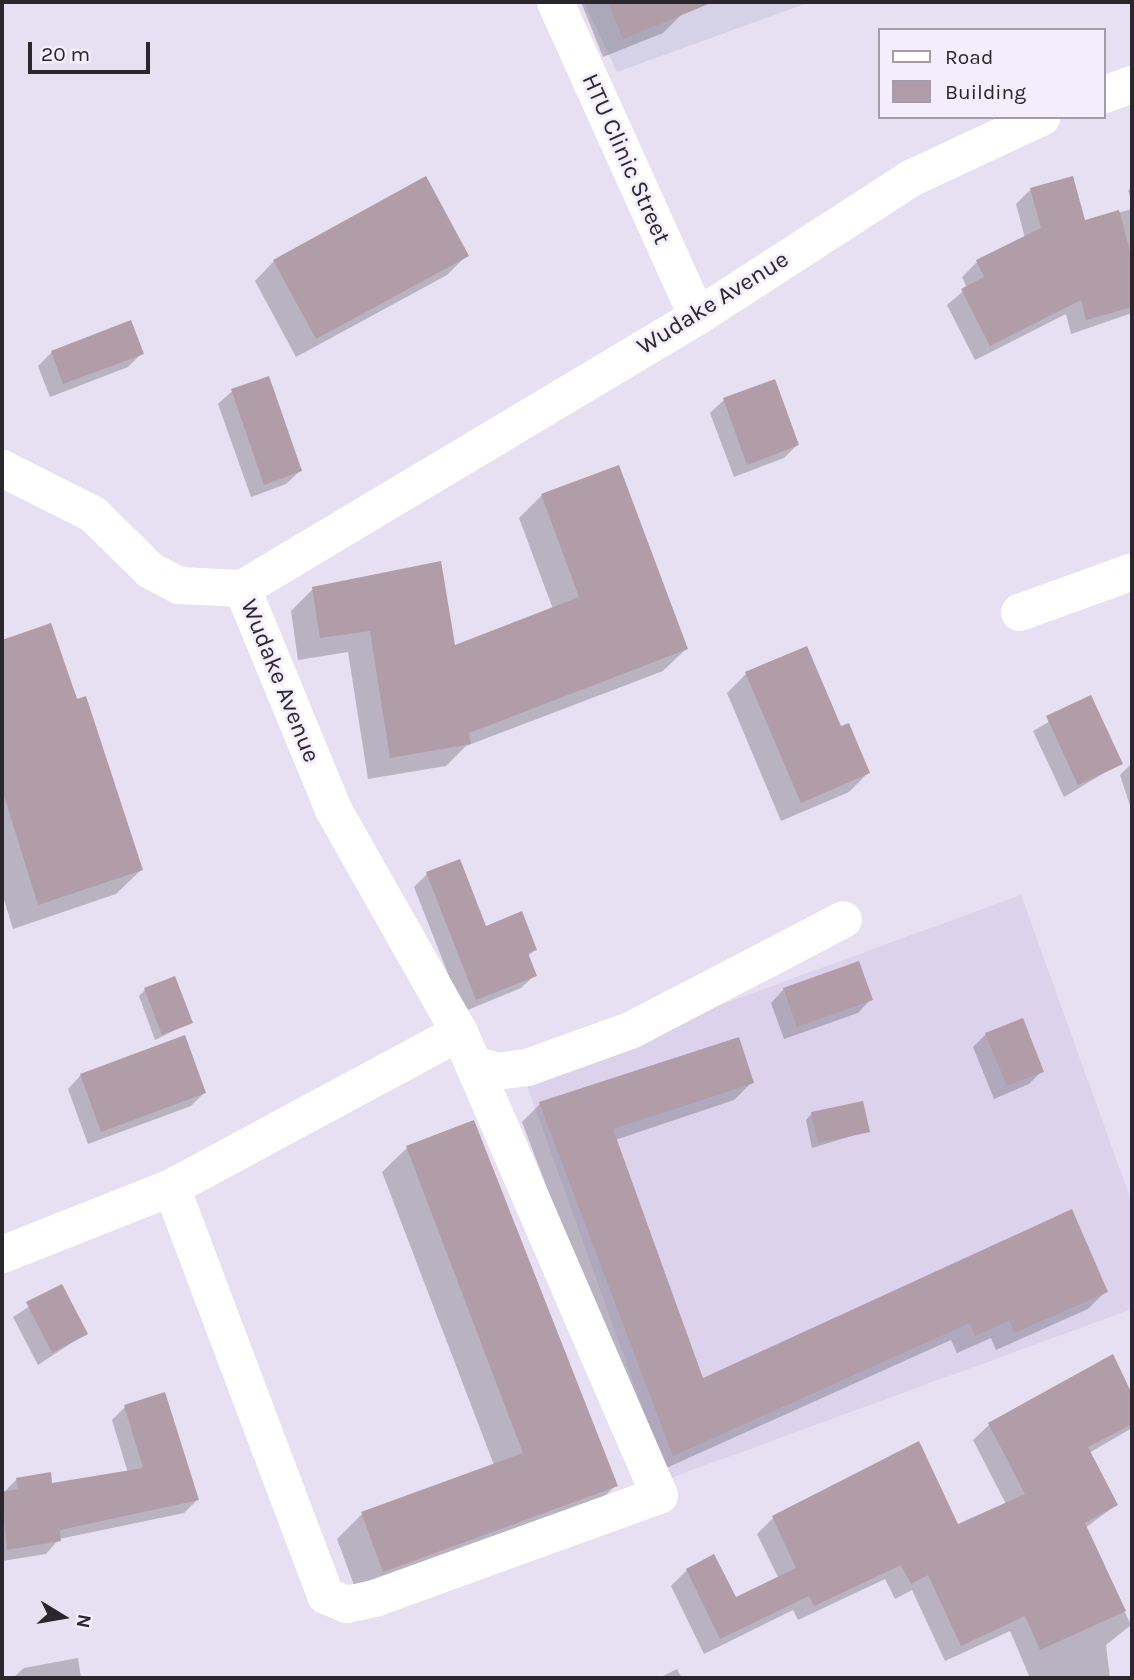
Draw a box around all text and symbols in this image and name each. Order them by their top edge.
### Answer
scale bar [32,28,154,72]
legend [878,28,1106,119]
text: 20 m [41,42,90,66]
text: Road [945,45,993,69]
street label: HTU Clinic Street [576,69,676,249]
text: Building [945,80,1026,104]
street label: Wudake Avenue [632,245,794,361]
street label: Wudake Avenue [234,595,326,767]
north arrow [28,1582,98,1652]
text: N [72,1612,96,1630]

